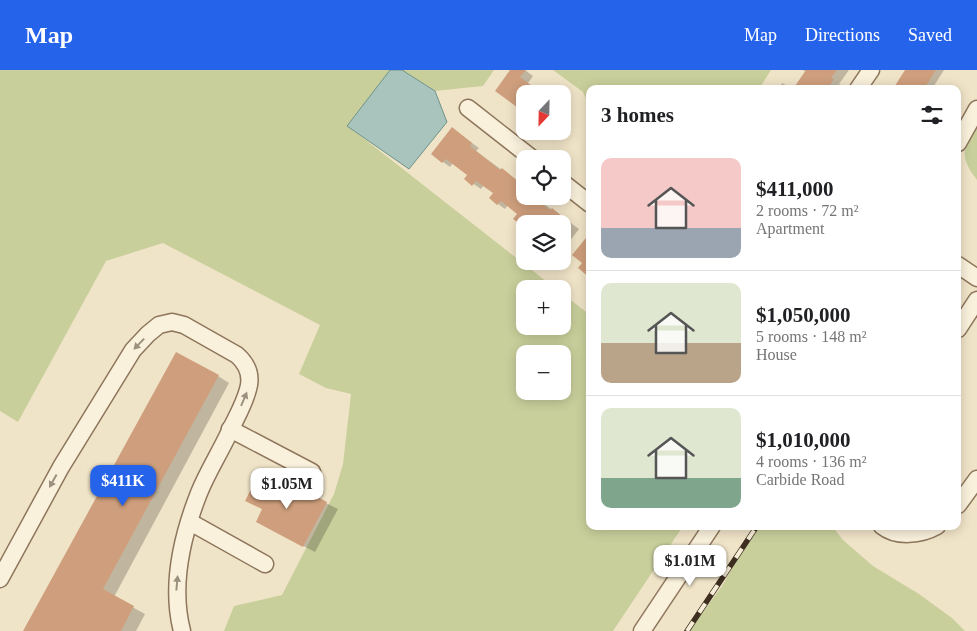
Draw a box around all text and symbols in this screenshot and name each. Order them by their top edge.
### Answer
text: Map [25,22,73,48]
text: Map [744,25,777,45]
text: Directions [805,25,880,45]
text: Saved [908,25,952,45]
north arrow [516,85,571,140]
map controls [516,85,571,400]
icon: filters [918,101,946,129]
text: 3 homes [601,103,674,127]
button: locate [516,150,571,205]
text: $411,000 [756,177,834,201]
icon: home [641,178,701,238]
text: 2 rooms · 72 m² [756,202,859,219]
button: layers [516,215,571,270]
text: Apartment [756,220,824,237]
button: + [516,280,571,335]
icon: home [641,303,701,363]
text: $1,050,000 [756,303,851,327]
text: 5 rooms · 148 m² [756,328,867,345]
one-way arrow [133,337,145,349]
button: − [516,345,571,400]
text: House [756,346,797,363]
one-way arrow [241,392,249,406]
icon: home [641,428,701,488]
text: $1,010,000 [756,428,851,452]
text: 4 rooms · 136 m² [756,453,867,470]
pin: $411K [88,464,158,507]
pin: $1.05M [246,468,328,510]
text: Carbide Road [756,471,844,488]
text: $411K [101,472,145,489]
one-way arrow [49,474,57,489]
text: $1.05M [261,475,313,492]
pin: $1.01M [649,544,731,587]
text: $1.01M [664,552,716,569]
one-way arrow [173,575,181,591]

